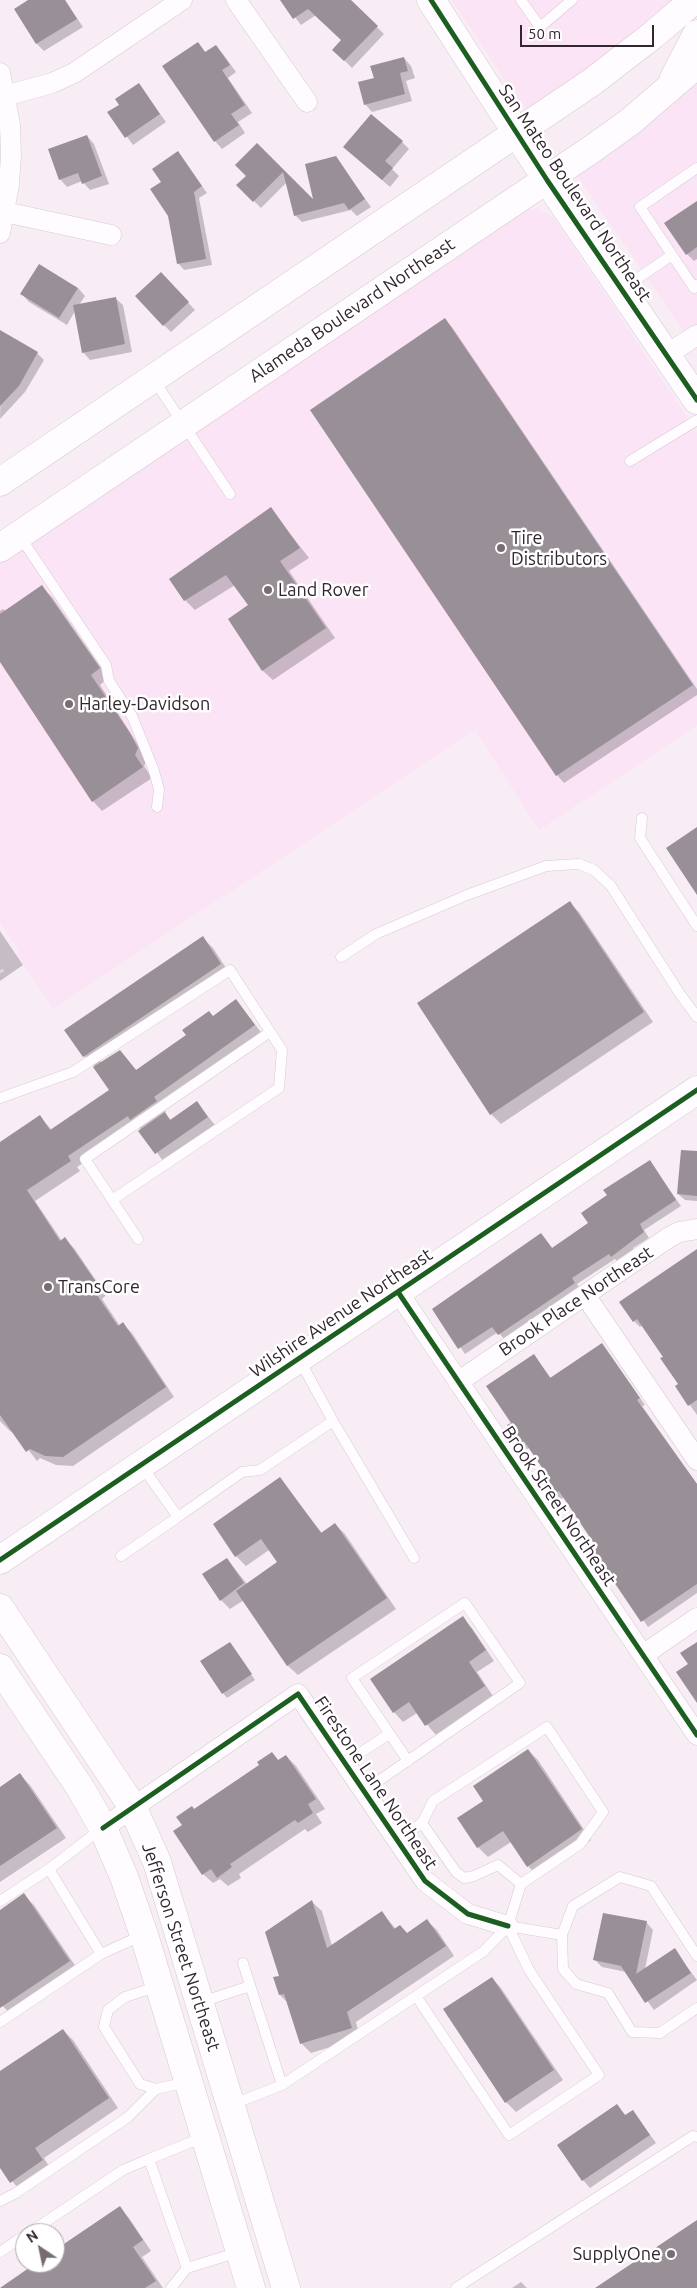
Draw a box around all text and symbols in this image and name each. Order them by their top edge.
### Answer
scale bar [522,15,656,47]
text: 50 m [528,25,561,42]
street label: San Mateo Boulevard Northeast [494,80,656,306]
street label: Alameda Boulevard Northeast [245,233,459,387]
place label: Tire Distributors [511,527,607,570]
marker: Tire Distributors [495,542,507,554]
place label: Land Rover [278,579,369,601]
marker: Land Rover [262,584,274,596]
place label: Harley-Davidson [79,693,210,715]
marker: Harley-Davidson [63,698,75,710]
street label: Brook Place Northeast [495,1241,657,1361]
street label: Wilshire Avenue Northeast [245,1244,437,1382]
place label: TransCore [58,1276,140,1298]
marker: TransCore [42,1281,54,1293]
street label: Brook Street Northeast [497,1422,621,1590]
street label: Firestone Lane Northeast [310,1692,442,1874]
street label: Jefferson Street Northeast [137,1840,225,2054]
north arrow [15,2223,65,2273]
text: N [23,2227,41,2246]
place label: SupplyOne [573,2243,661,2265]
marker: SupplyOne [665,2248,677,2260]

